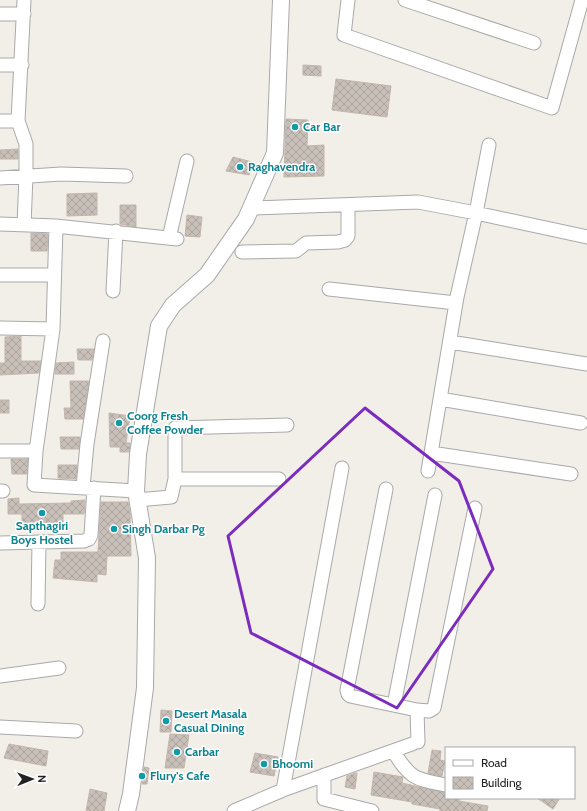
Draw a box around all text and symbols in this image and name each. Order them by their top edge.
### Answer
place label: Car Bar [303,119,340,134]
marker: Car Bar [290,122,300,132]
place label: Raghavendra [248,159,315,174]
marker: Raghavendra [235,162,245,172]
place label: Coorg Fresh Coffee Powder [127,408,204,437]
marker: Coorg Fresh Coffee Powder [114,418,124,428]
marker: Sapthagiri Boys Hostel [37,508,47,518]
place label: Sapthagiri Boys Hostel [11,518,73,547]
place label: Singh Darbar Pg [122,521,205,536]
marker: Singh Darbar Pg [109,524,119,534]
place label: Desert Masala Casual Dining [174,706,247,735]
marker: Desert Masala Casual Dining [161,716,171,726]
place label: Carbar [185,744,219,759]
marker: Carbar [172,747,182,757]
legend [445,747,575,799]
text: Road [481,755,507,770]
place label: Bhoomi [272,756,313,771]
north arrow [12,759,52,799]
marker: Bhoomi [259,759,269,769]
place label: Flury's Cafe [150,768,210,783]
marker: Flury's Cafe [137,771,147,781]
text: N [35,775,49,783]
text: Building [481,775,523,790]

